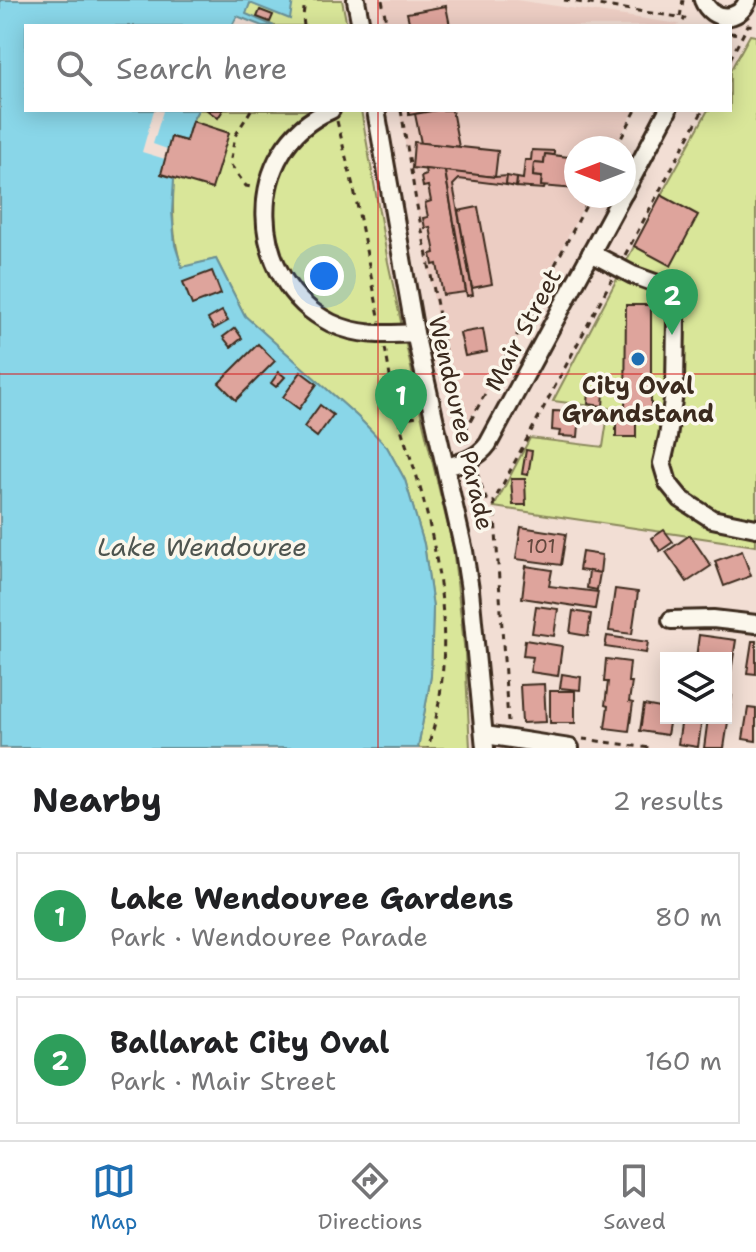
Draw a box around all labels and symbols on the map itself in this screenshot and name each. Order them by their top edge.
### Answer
north arrow [564,136,636,208]
your location [304,256,344,296]
street label: Mair Street [477,263,569,397]
pin: 2 [646,269,698,335]
street label: Wendouree Parade [421,313,501,533]
marker: City Oval Grandstand [629,350,647,368]
pin: 1 [375,369,427,435]
place label: City Oval Grandstand [562,370,714,430]
water label: Lake Wendouree [97,529,307,564]
house number: 101 [526,533,556,559]

